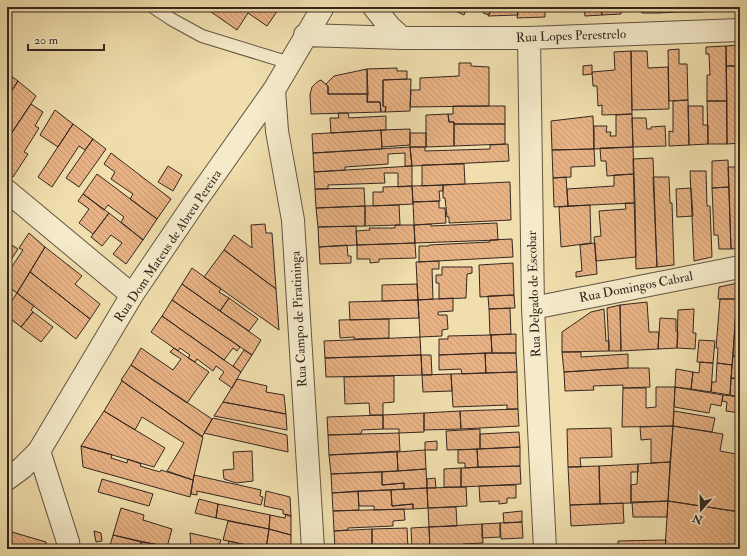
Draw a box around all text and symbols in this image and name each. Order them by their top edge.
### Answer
scale bar [28,26,104,52]
street label: Rua Lopes Perestrelo [516,26,626,47]
text: 20 m [34,33,59,48]
street label: Rua Dom Mateus de Abreu Pereira [111,166,225,325]
street label: Rua Delgado de Escobar [524,230,544,358]
street label: Rua Campo de Piratininga [287,250,312,388]
street label: Rua Domingos Cabral [578,268,695,306]
north arrow [681,490,721,530]
text: N [690,511,706,527]

